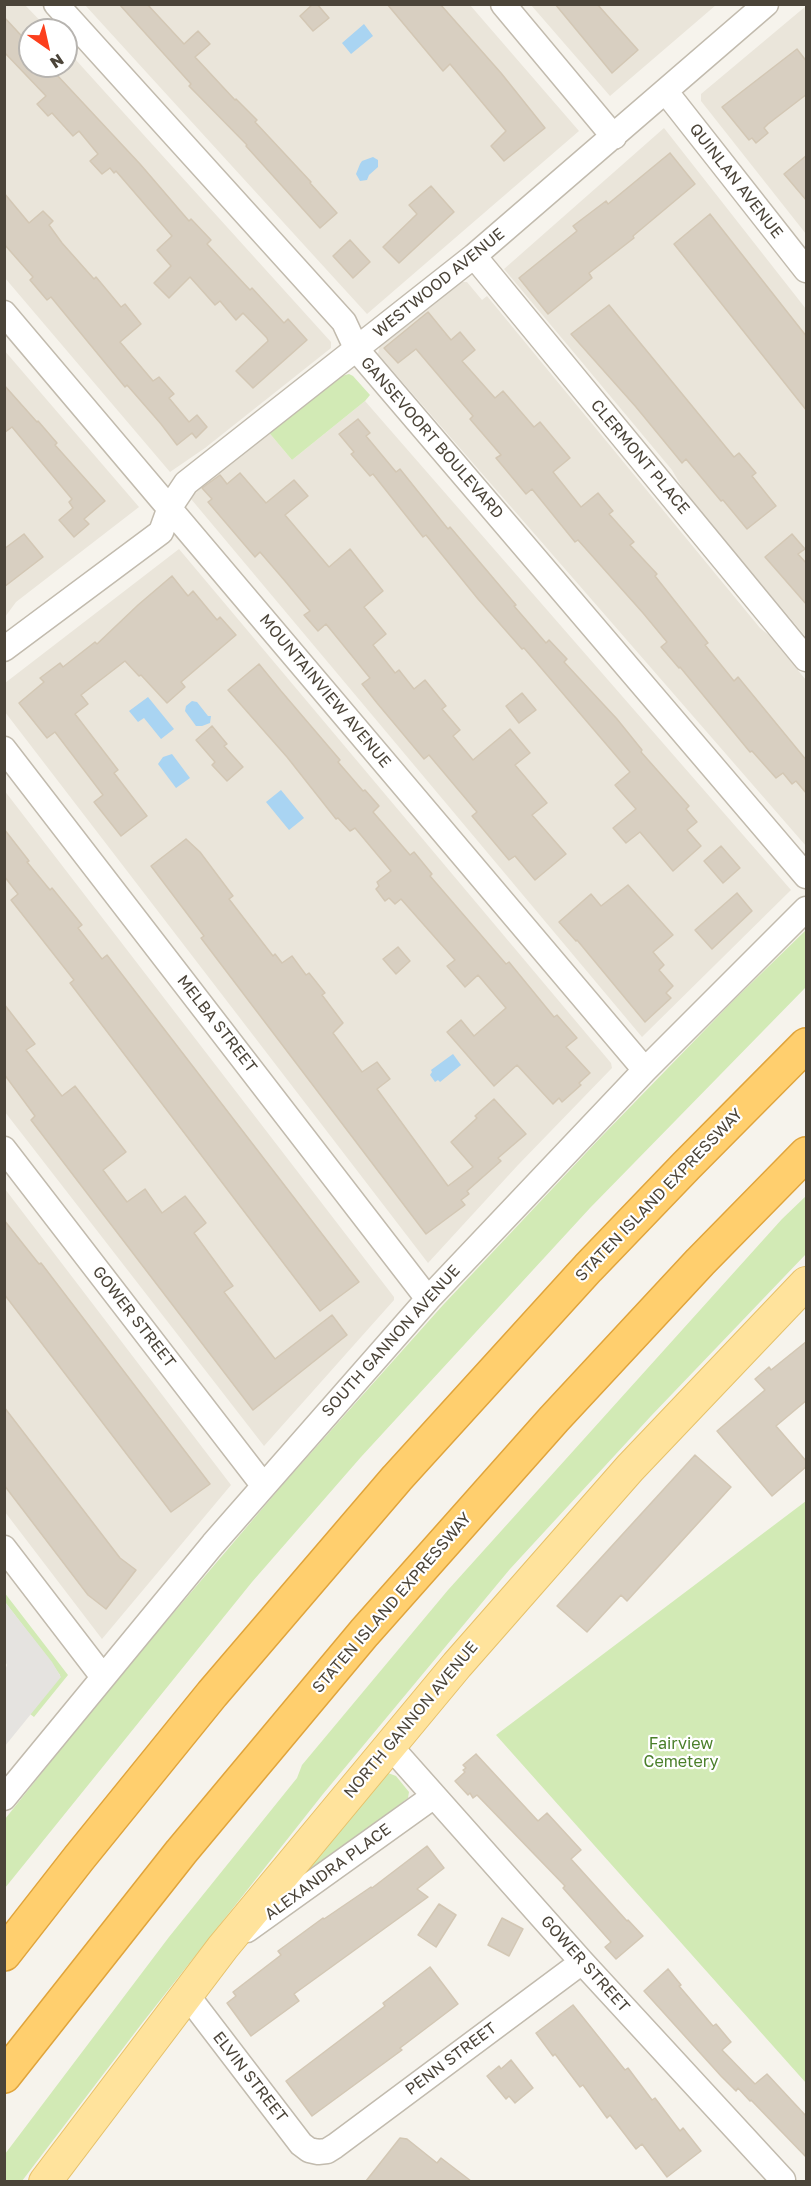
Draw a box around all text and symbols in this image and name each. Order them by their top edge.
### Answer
north arrow [18,18,78,78]
text: N [46,50,68,73]
street label: QUINLAN AVENUE [685,120,787,242]
street label: WESTWOOD AVENUE [370,224,508,342]
street label: GANSEVOORT BOULEVARD [357,353,507,523]
street label: CLERMONT PLACE [587,396,693,518]
street label: MOUNTAINVIEW AVENUE [255,610,395,772]
street label: MELBA STREET [173,972,261,1076]
street label: STATEN ISLAND EXPRESSWAY [571,1105,747,1285]
street label: SOUTH GANNON AVENUE [318,1261,464,1421]
street label: GOWER STREET [88,1262,180,1372]
street label: STATEN ISLAND EXPRESSWAY [308,1509,476,1697]
street label: NORTH GANNON AVENUE [340,1638,482,1802]
park label: Fairview Cemetery [644,1734,718,1772]
street label: ALEXANDRA PLACE [261,1820,395,1924]
street label: GOWER STREET [537,1912,633,2016]
street label: PENN STREET [402,2019,500,2099]
street label: ELVIN STREET [209,2028,291,2126]

